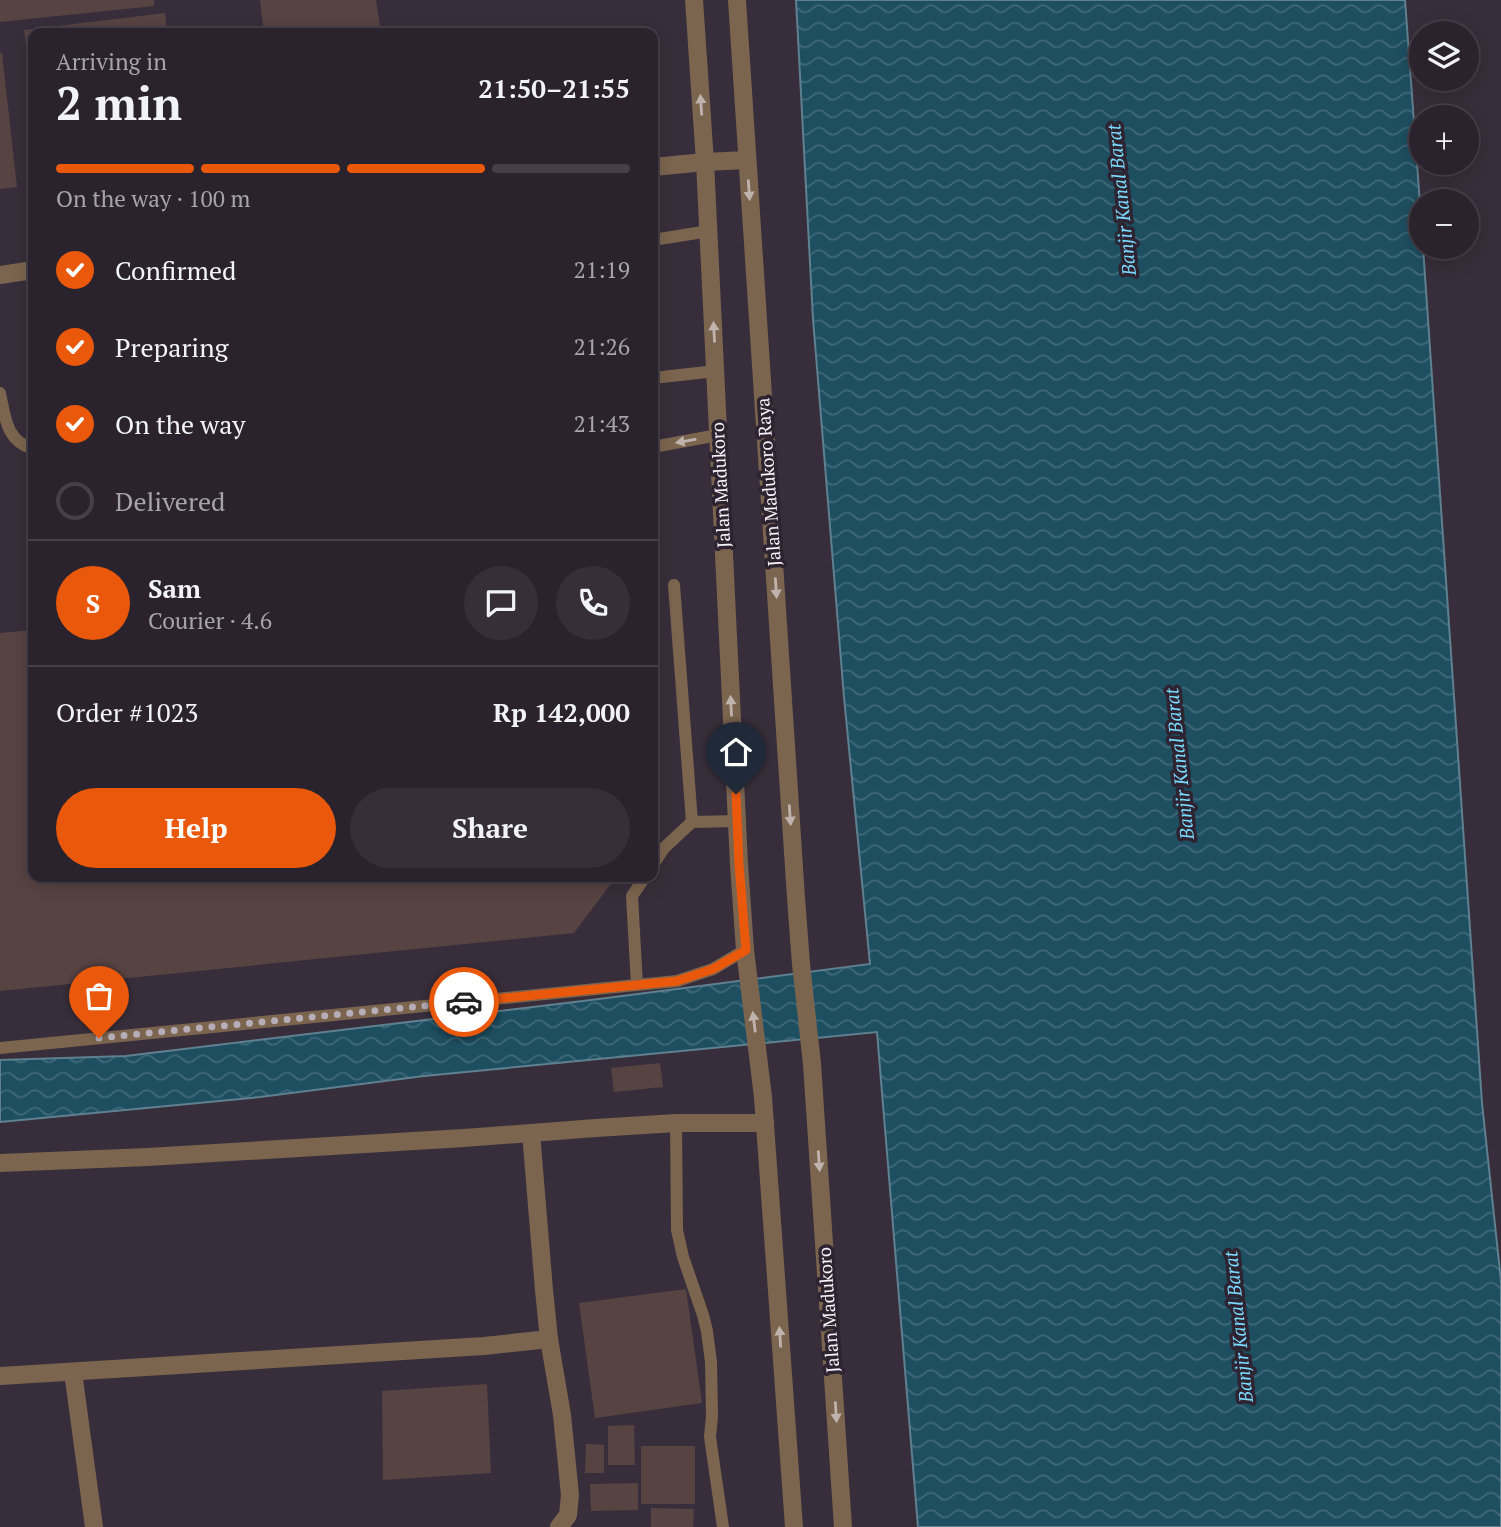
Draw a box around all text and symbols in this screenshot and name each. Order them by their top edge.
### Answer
map controls [1409,21,1479,259]
button: layers [1409,21,1479,91]
text: Arriving in [56,46,167,77]
text: 21:50–21:55 [478,71,630,105]
text: 2 min [56,72,182,133]
one-way arrow [695,94,706,116]
button: + [1409,105,1479,175]
water label: Banjir Kanal Barat [1100,122,1141,278]
one-way arrow [744,180,755,202]
text: On the way · 100 m [56,183,250,214]
button: − [1409,189,1479,259]
icon: check [56,251,94,289]
text: Confirmed [115,253,236,287]
text: 21:19 [573,254,630,285]
one-way arrow [708,321,719,343]
icon: check [56,328,94,366]
text: Preparing [115,330,228,364]
text: 21:26 [573,331,630,362]
street label: Jalan Madukoro Raya [750,397,786,567]
icon: check [56,405,94,443]
text: On the way [115,407,246,441]
text: 21:43 [573,408,630,439]
street label: Jalan Madukoro [705,422,735,548]
one-way arrow [675,436,697,447]
text: Delivered [115,484,225,518]
button: chat [464,566,538,640]
button: phone [556,566,630,640]
text: Sam [148,571,201,605]
one-way arrow [771,578,782,600]
text: S [86,586,100,620]
text: Courier · 4.6 [148,605,272,636]
water label: Banjir Kanal Barat [1158,686,1199,842]
text: Order #1023 [56,695,198,729]
text: Rp 142,000 [493,695,630,729]
one-way arrow [726,695,737,717]
pin [706,722,766,794]
icon: home [717,733,755,771]
button: Help [56,788,336,868]
button: Share [350,788,630,868]
one-way arrow [785,805,796,827]
pin [69,966,129,1038]
courier [429,967,499,1037]
icon: bag [80,977,118,1015]
icon: car [445,983,483,1021]
one-way arrow [748,1011,759,1033]
one-way arrow [813,1150,824,1172]
street label: Jalan Madukoro [812,1246,844,1374]
water label: Banjir Kanal Barat [1217,1249,1258,1405]
one-way arrow [775,1326,786,1348]
one-way arrow [830,1401,841,1423]

